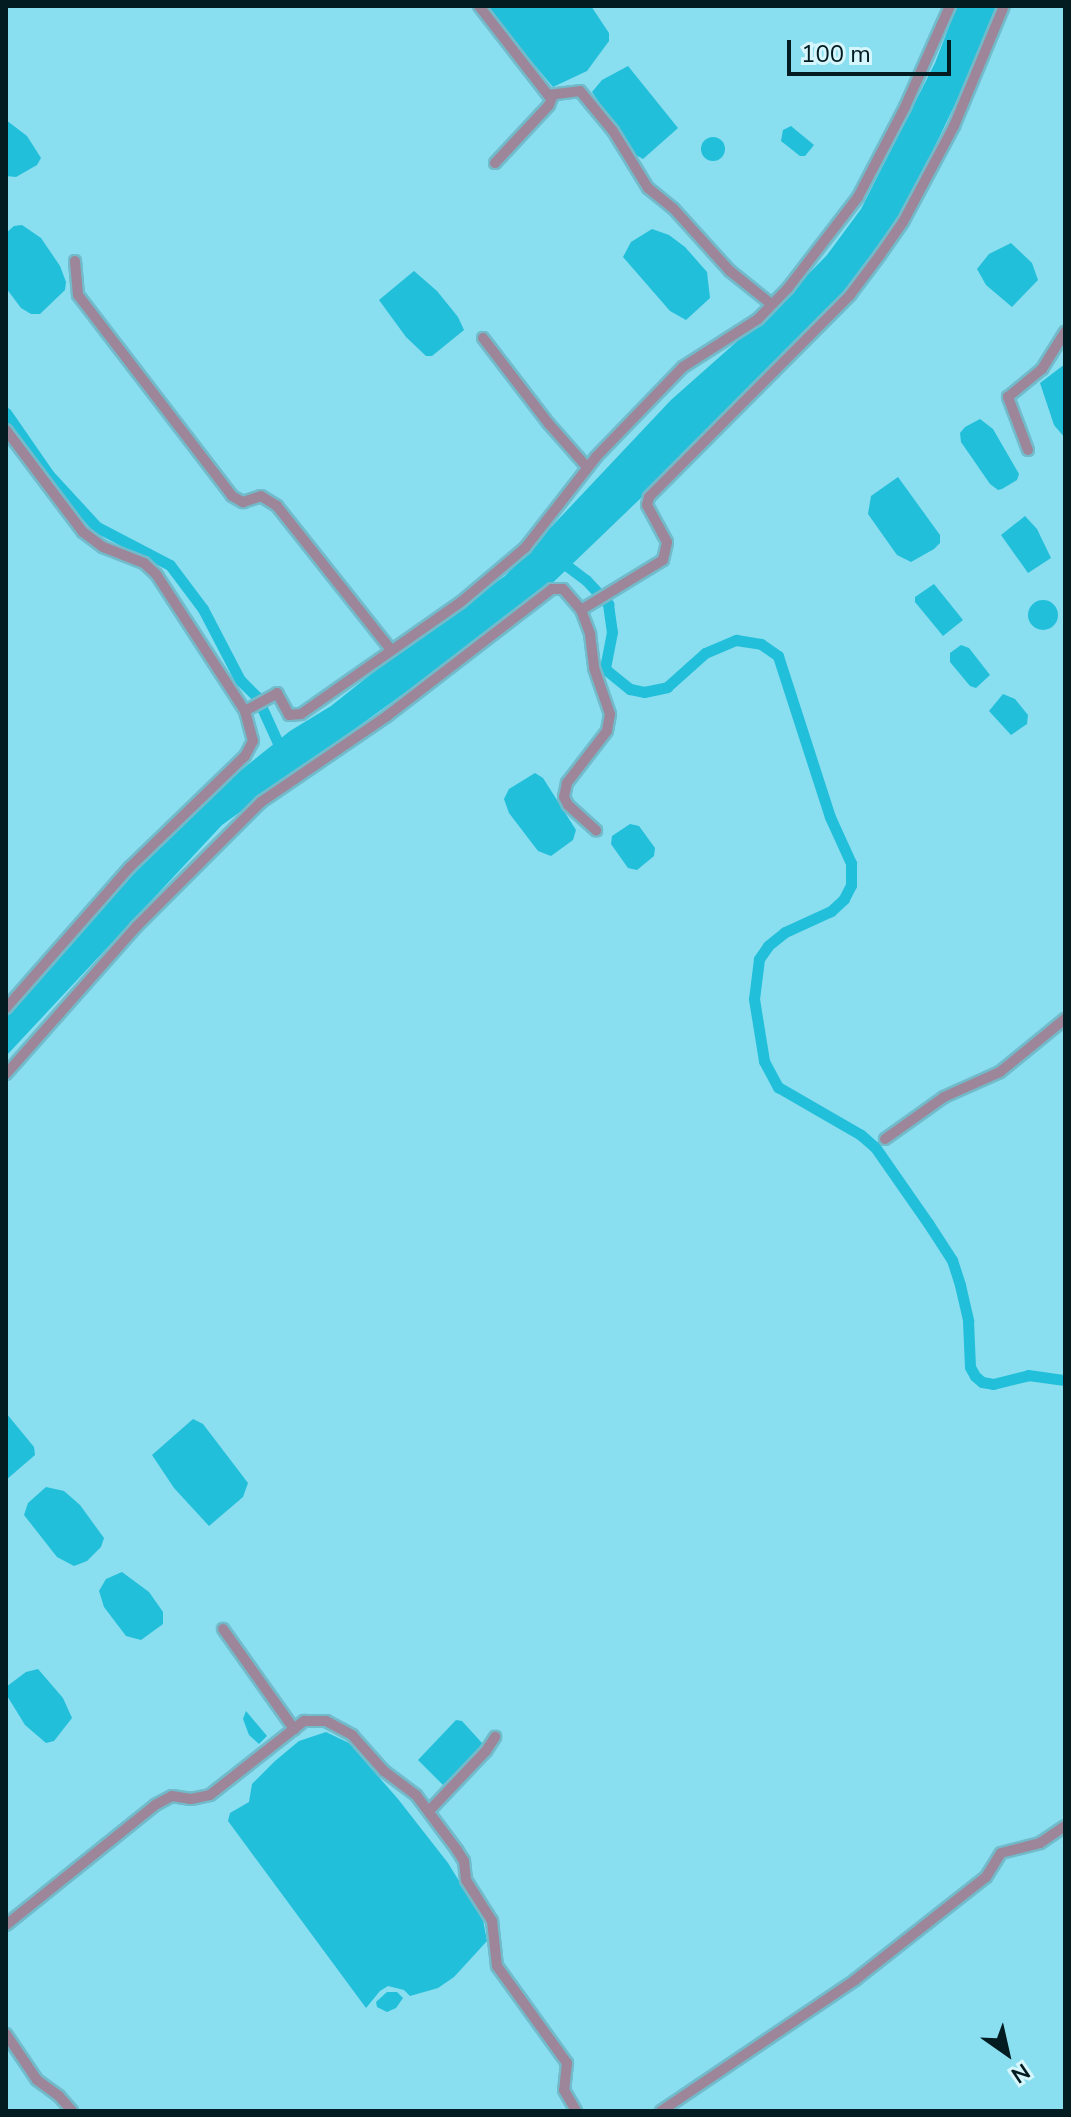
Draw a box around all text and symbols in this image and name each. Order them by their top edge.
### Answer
scale bar [791,24,955,74]
text: 100 m [801,38,871,70]
north arrow [967,2013,1047,2093]
text: N [1005,2056,1036,2090]

